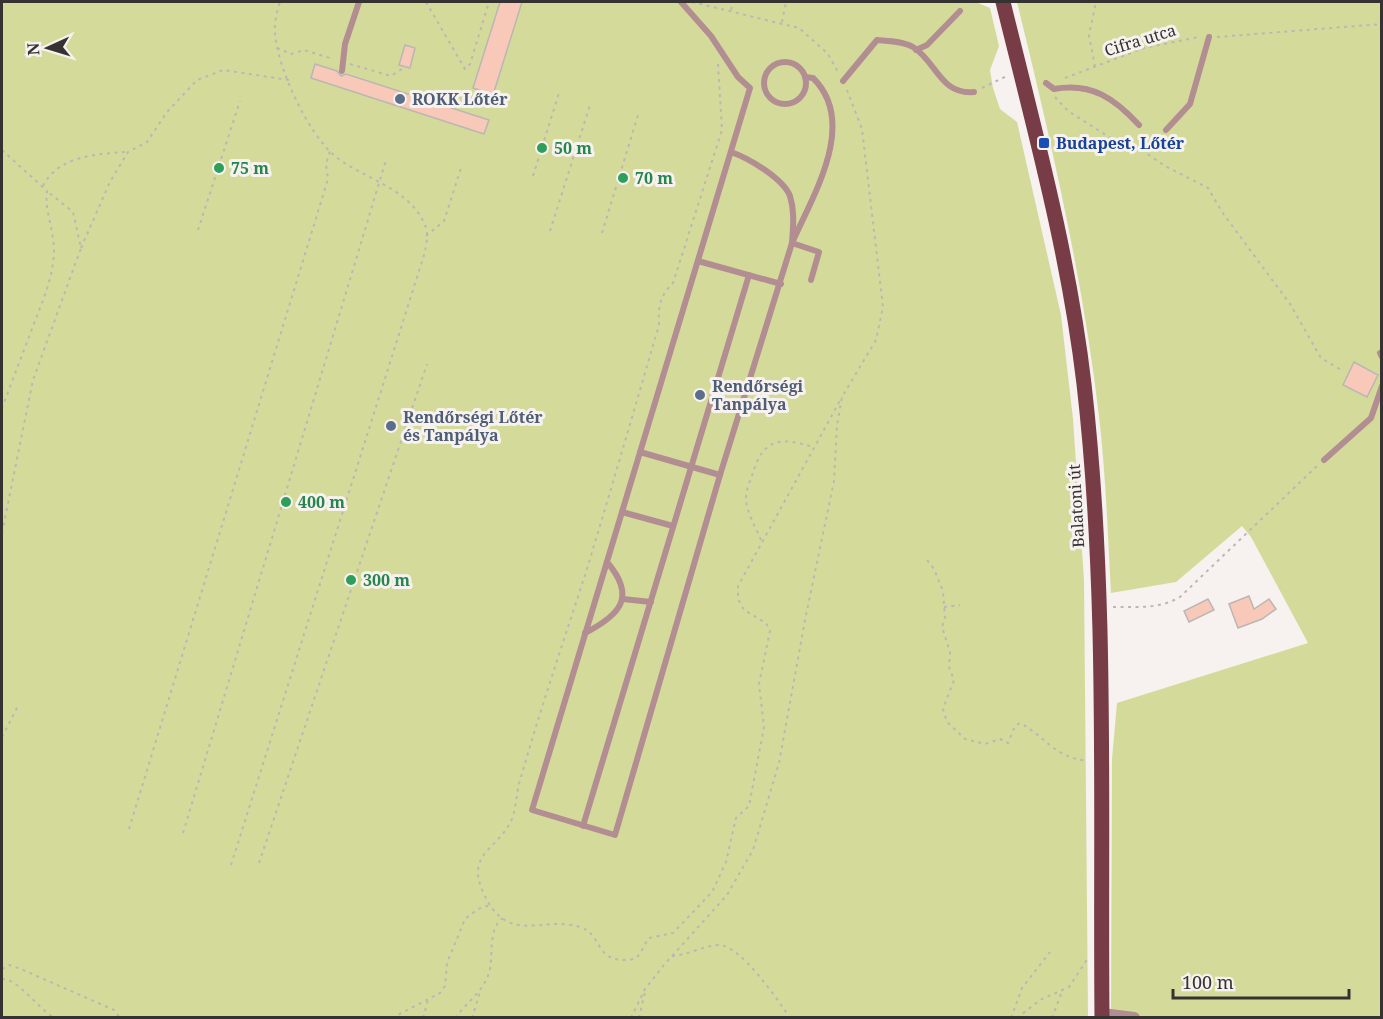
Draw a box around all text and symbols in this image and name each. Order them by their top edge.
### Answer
north arrow [18,18,78,78]
street label: Cifra utca [1101,19,1179,61]
text: N [22,42,44,56]
place label: ROKK Lőtér [412,88,508,110]
marker: ROKK Lőtér [393,92,407,106]
place label: Budapest, Lőtér [1056,132,1185,154]
marker: Budapest, Lőtér [1037,136,1051,150]
place label: 50 m [554,137,592,159]
marker: 50 m [535,141,549,155]
place label: 75 m [231,157,269,179]
marker: 75 m [212,161,226,175]
place label: 70 m [635,167,673,189]
marker: 70 m [616,171,630,185]
place label: Rendőrségi Tanpálya [712,375,804,415]
marker: Rendőrségi Tanpálya [693,388,707,402]
place label: Rendőrségi Lőtér és Tanpálya [403,406,543,446]
marker: Rendőrségi Lőtér és Tanpálya [384,419,398,433]
street label: Balatoni út [1063,463,1089,548]
place label: 400 m [298,491,345,513]
marker: 400 m [279,495,293,509]
place label: 300 m [363,569,410,591]
marker: 300 m [344,573,358,587]
scale bar [1173,962,1348,1000]
text: 100 m [1182,970,1234,994]

